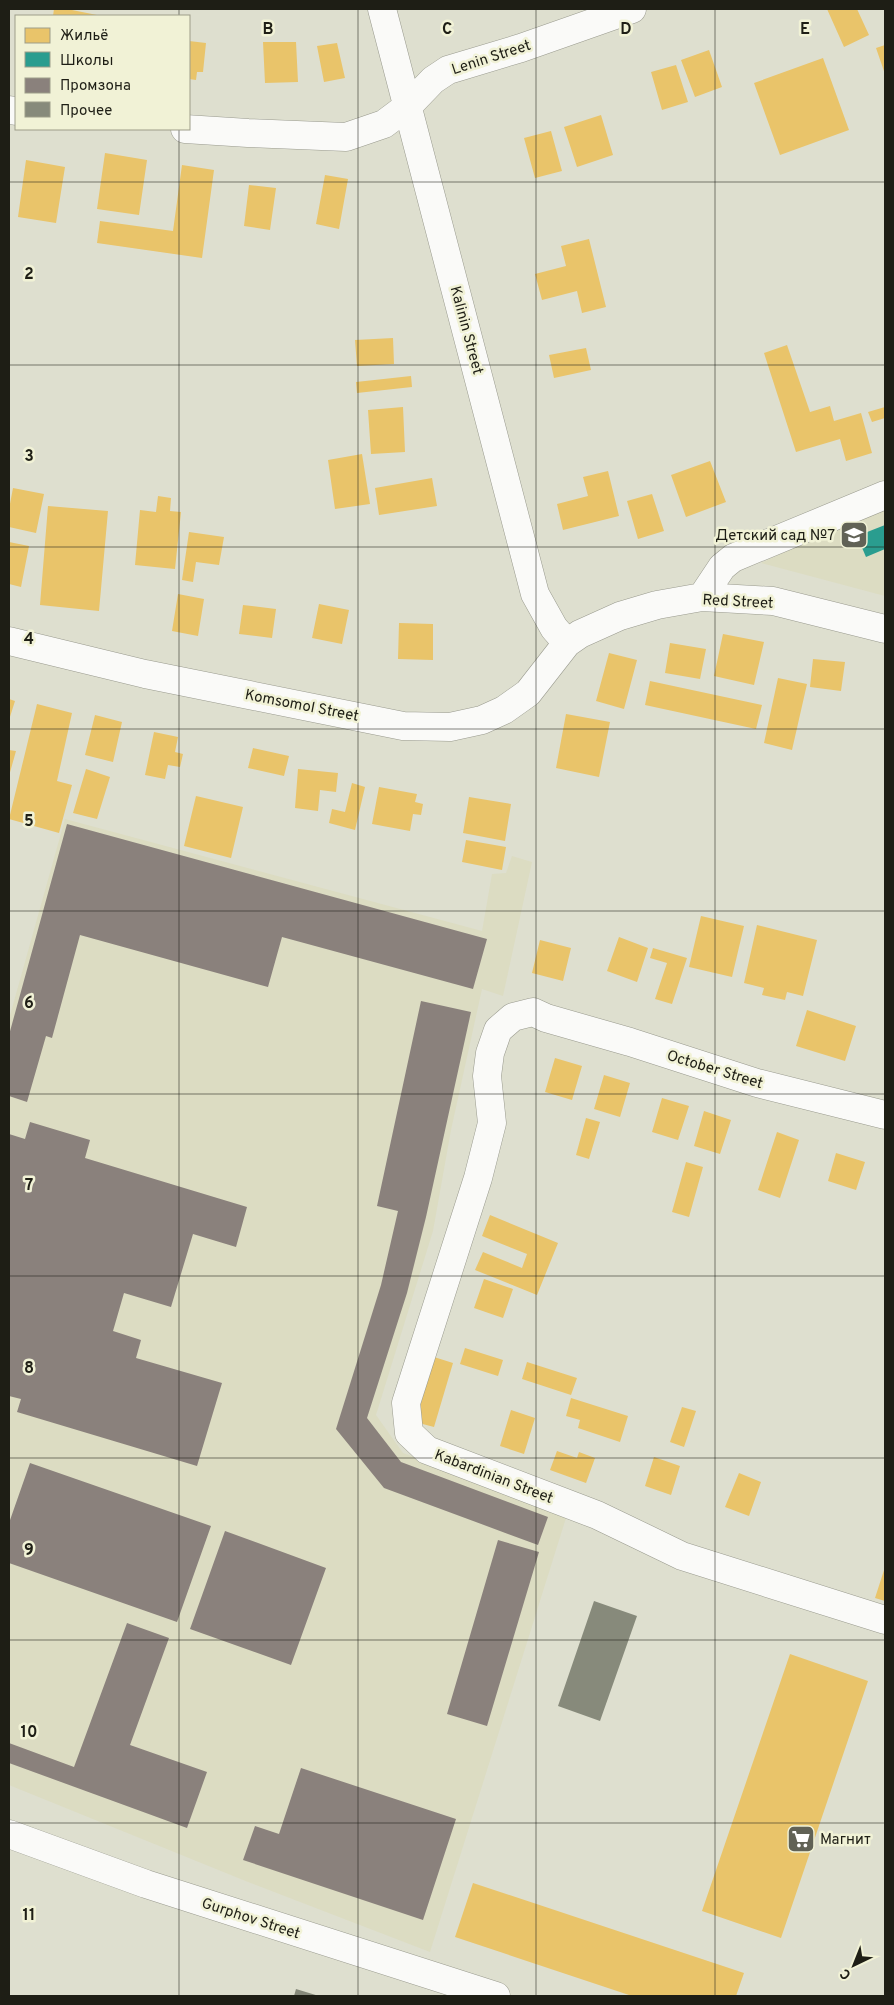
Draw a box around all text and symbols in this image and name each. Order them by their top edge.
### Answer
legend [15,15,190,130]
text: B [262,20,274,40]
text: C [442,20,452,40]
text: D [620,20,632,40]
text: E [800,20,810,40]
text: Жильё [60,27,108,46]
street label: Lenin Street [449,37,533,80]
text: Школы [60,52,114,71]
text: Промзона [60,77,131,96]
text: Прочее [60,102,112,121]
text: 2 [24,265,34,285]
street label: Kalinin Street [445,284,486,377]
text: 3 [24,447,34,467]
school or university icon: Детский сад №7 [839,520,869,550]
place label: Детский сад №7 [715,527,835,546]
street label: Red Street [702,591,774,614]
text: 4 [24,630,34,650]
street label: Komsomol Street [243,686,360,727]
text: 5 [24,812,34,832]
text: 6 [24,994,34,1014]
street label: October Street [664,1047,765,1094]
text: 7 [25,1176,33,1196]
text: 8 [24,1359,34,1379]
street label: Kabardinian Street [431,1446,556,1509]
text: 9 [24,1541,34,1561]
text: 10 [21,1723,37,1743]
supermarket icon: Магнит [786,1824,816,1854]
place label: Магнит [820,1831,871,1850]
street label: Gurphov Street [199,1895,302,1944]
text: 11 [23,1906,35,1926]
north arrow [829,1940,879,1990]
text: С [837,1964,855,1983]

